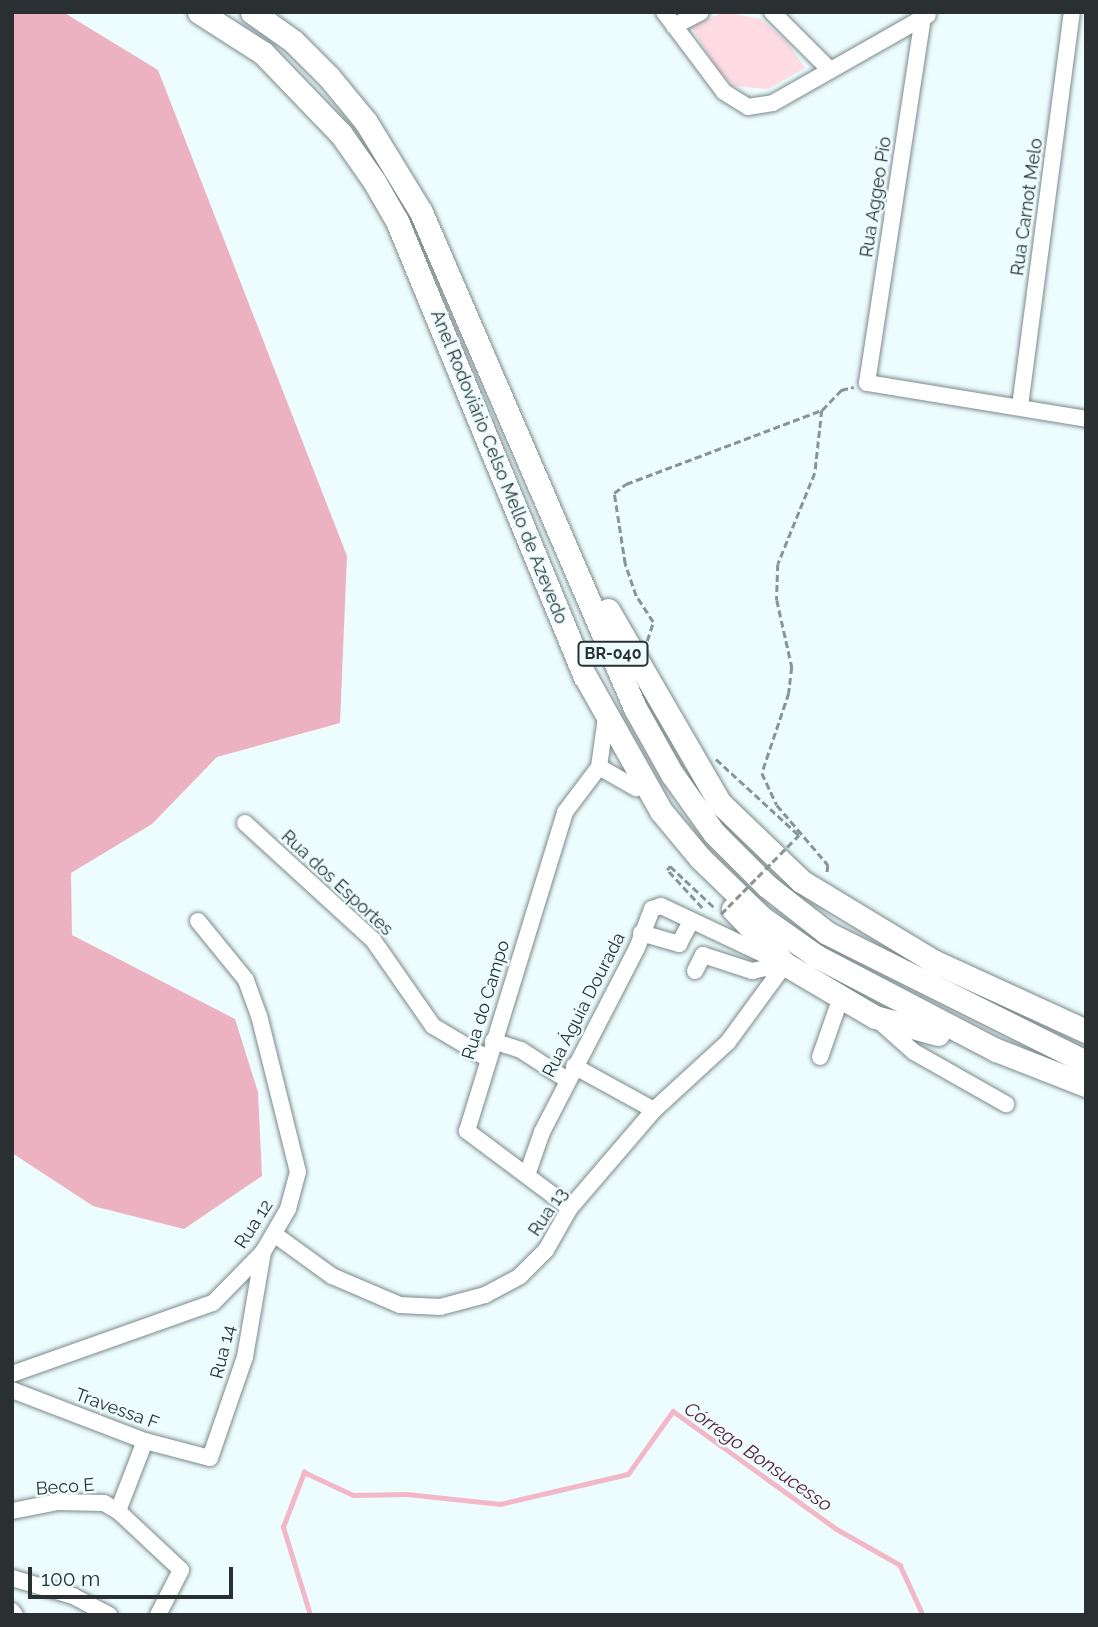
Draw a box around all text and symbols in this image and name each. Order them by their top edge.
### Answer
street label: Rua Aggeo Pío [856,135,896,259]
street label: Rua Carnot Melo [1007,137,1047,277]
street label: Anel Rodoviário Celso Mello de Azevedo [426,306,572,628]
road number: BR-040 [576,642,650,666]
street label: Rua dos Esportes [277,826,397,940]
street label: Rua Águia Dourada [538,929,630,1081]
street label: Rua do Campo [458,938,514,1062]
street label: Rua 13 [524,1184,572,1240]
street label: Rua 12 [230,1196,278,1252]
street label: Rua 14 [206,1323,240,1381]
street label: Travessa F [72,1384,162,1434]
water label: Córrego Bonsucesso [680,1397,836,1517]
street label: Beco E [35,1474,95,1500]
scale bar [32,1554,236,1598]
text: 100 m [41,1566,100,1591]

